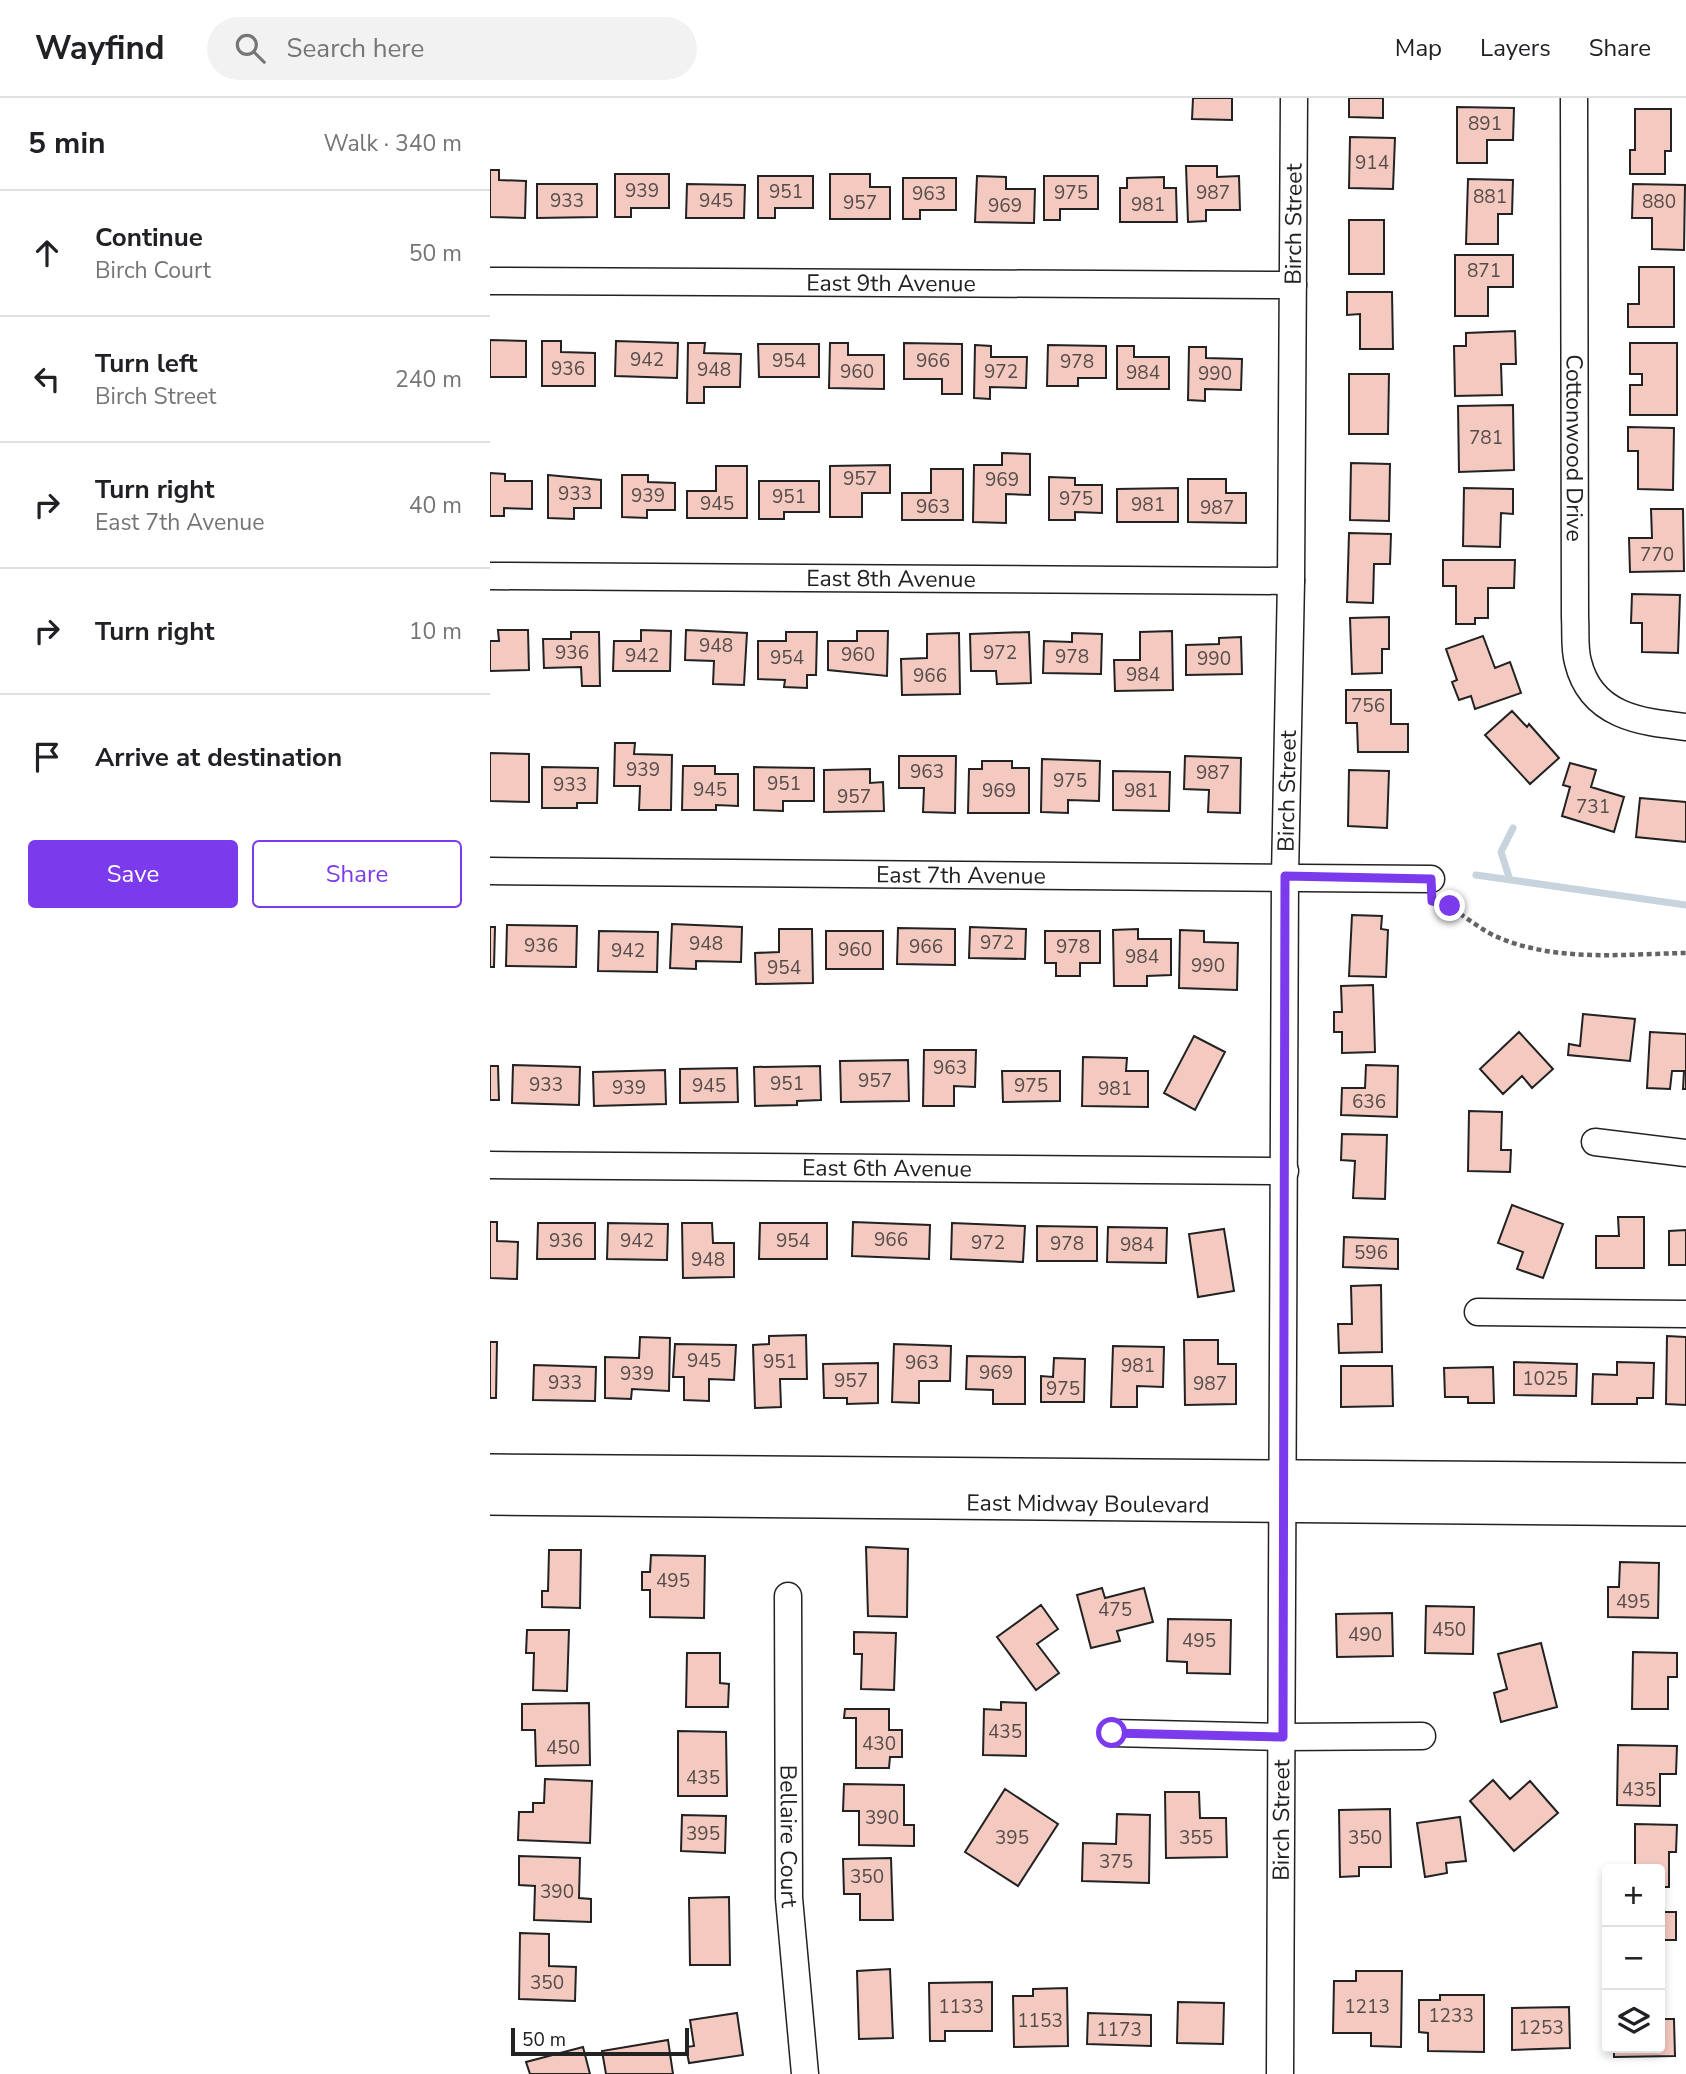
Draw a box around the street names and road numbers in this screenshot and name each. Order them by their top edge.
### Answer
street label: Birch Street [1277,162,1309,285]
street label: East 9th Avenue [806,267,976,299]
street label: Cottonwood Drive [1559,354,1590,542]
street label: East 8th Avenue [806,562,976,595]
street label: Birch Street [1270,729,1303,852]
street label: East 7th Avenue [876,859,1046,891]
street label: East 6th Avenue [802,1152,972,1184]
street label: East Midway Boulevard [966,1487,1210,1520]
street label: Birch Street [1265,1758,1297,1881]
street label: Bellaire Court [773,1765,805,1910]

